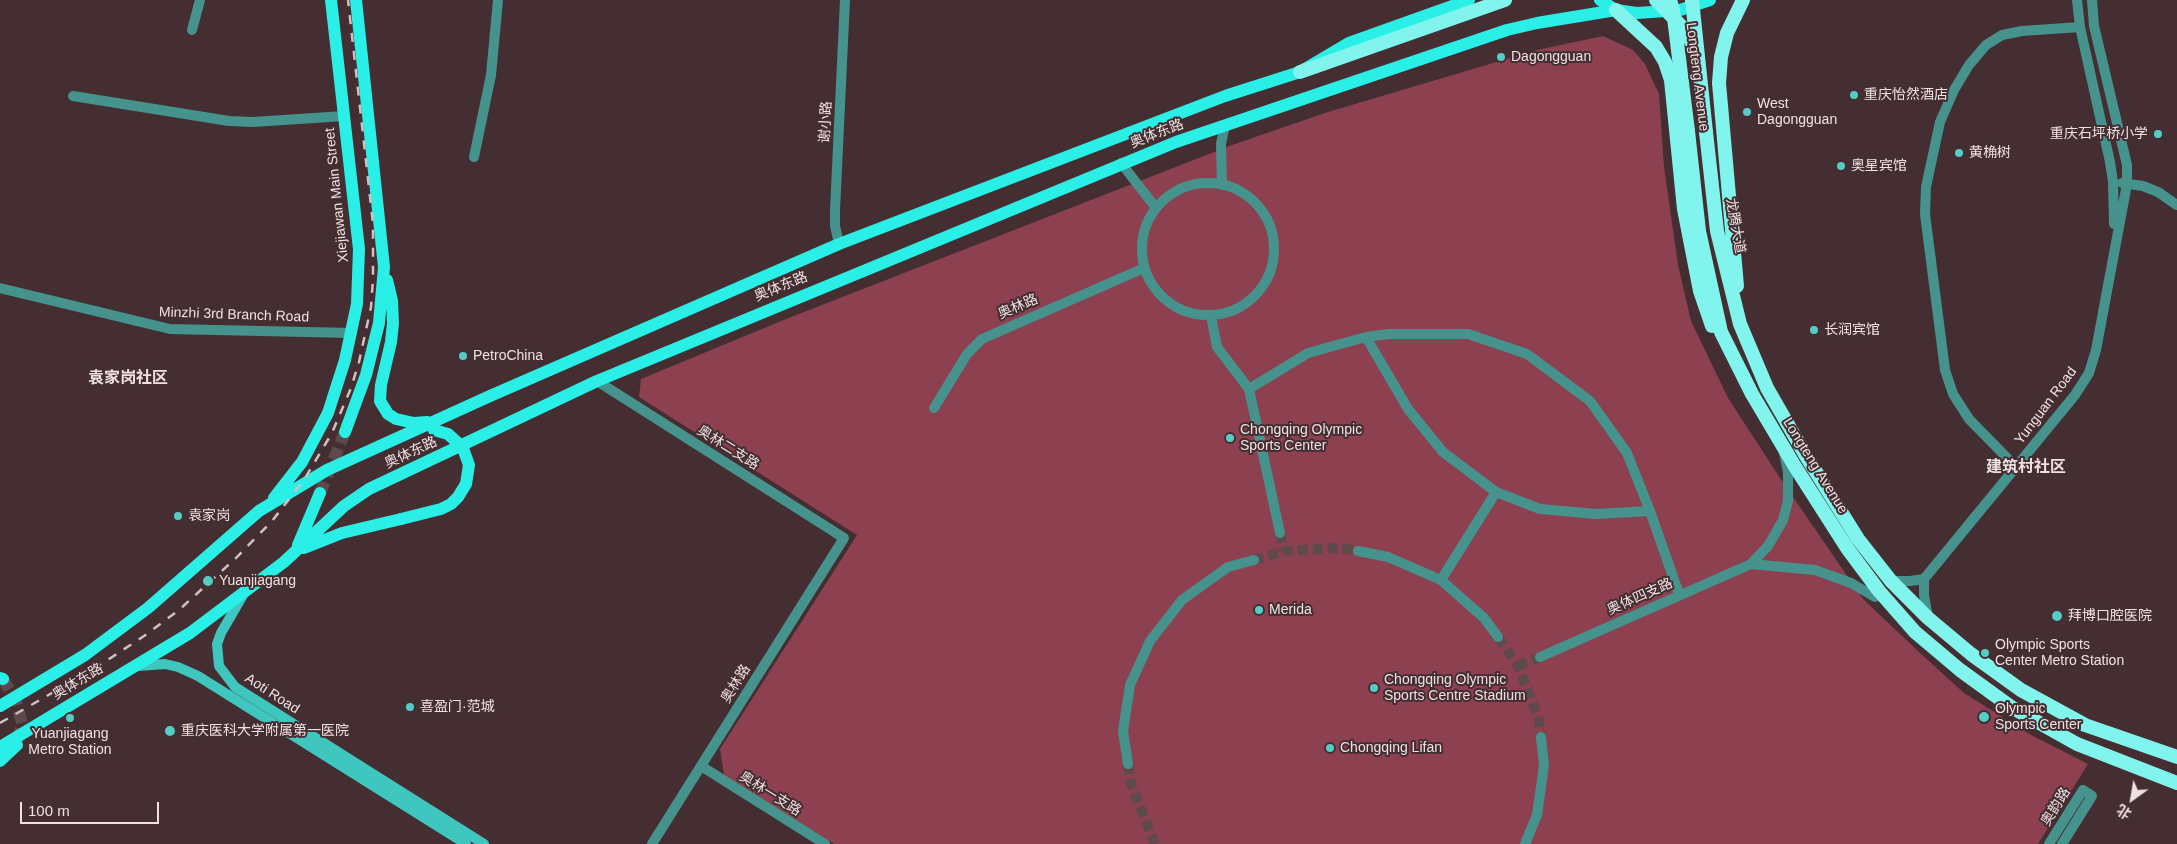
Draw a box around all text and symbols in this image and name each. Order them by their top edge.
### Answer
street label: Longteng Avenue [1682,22,1712,132]
place label: Dagongguan [1511,49,1591,65]
marker: Dagongguan [1495,51,1507,63]
place label: 重庆怡然酒店 [1864,87,1948,103]
marker: 重庆怡然酒店 [1848,89,1860,101]
place label: West Dagongguan [1757,96,1837,128]
street label: 谢小路 [817,101,835,143]
marker: West Dagongguan [1741,106,1753,118]
street label: 奥体东路 [1128,116,1186,152]
place label: 重庆石坪桥小学 [2050,126,2148,142]
street label: Xiejiawan Main Street [322,127,352,263]
marker: 重庆石坪桥小学 [2152,128,2164,140]
place label: 黄桷树 [1969,145,2011,161]
marker: 黄桷树 [1953,147,1965,159]
place label: 奥星宾馆 [1851,158,1907,174]
marker: 奥星宾馆 [1835,160,1847,172]
street label: 龙腾大道 [1722,197,1748,255]
street label: 奥体东路 [752,269,810,305]
street label: 奥林路 [995,291,1041,323]
street label: Minzhi 3rd Branch Road [159,304,309,326]
place label: 长润宾馆 [1824,322,1880,338]
marker: 长润宾馆 [1808,324,1820,336]
place label: PetroChina [473,348,543,364]
marker: PetroChina [457,350,469,362]
street label: Yunguan Road [2011,364,2081,448]
district label: 袁家岗社区 [88,369,168,389]
street label: Longteng Avenue [1779,415,1851,517]
street label: 奥林二支路 [694,422,762,474]
place label: Chongqing Olympic Sports Center [1240,422,1362,454]
marker: Chongqing Olympic Sports Center [1224,432,1236,444]
street label: 奥体东路 [382,434,440,472]
district label: 建筑村社区 [1986,458,2066,478]
place label: 袁家岗 [188,508,230,524]
marker: 袁家岗 [172,510,184,522]
place label: Yuanjiagang [219,573,296,589]
marker: Yuanjiagang [201,574,215,588]
street label: 奥体四支路 [1605,575,1675,619]
place label: Merida [1269,602,1312,618]
marker: Merida [1253,604,1265,616]
place label: 拜博口腔医院 [2068,608,2152,624]
marker: 拜博口腔医院 [2050,609,2064,623]
place label: Olympic Sports Center Metro Station [1995,637,2124,670]
marker: Olympic Sports Center Metro Station [1979,647,1991,659]
street label: 奥体东路 [50,660,106,704]
street label: 奥林路 [718,662,754,706]
street label: Aoti Road [242,670,302,718]
place label: Chongqing Olympic Sports Centre Stadium [1384,672,1526,704]
marker: Chongqing Olympic Sports Centre Stadium [1368,682,1380,694]
place label: 喜盈门·范城 [420,699,495,715]
marker: 喜盈门·范城 [404,701,416,713]
place label: Olympic Sports Center [1995,701,2081,734]
marker: Olympic Sports Center [1977,710,1991,724]
marker: Yuanjiagang Metro Station [64,712,76,724]
place label: 重庆医科大学附属第一医院 [181,723,349,739]
marker: 重庆医科大学附属第一医院 [163,724,177,738]
place label: Yuanjiagang Metro Station [28,726,112,759]
place label: Chongqing Lifan [1340,740,1442,756]
marker: Chongqing Lifan [1324,742,1336,754]
street label: 奥林一支路 [736,768,804,820]
north arrow [2107,774,2157,824]
street label: 奥韵路 [2038,785,2074,829]
scale bar [22,792,161,824]
text: 北 [2114,801,2134,822]
text: 100 m [28,802,70,819]

